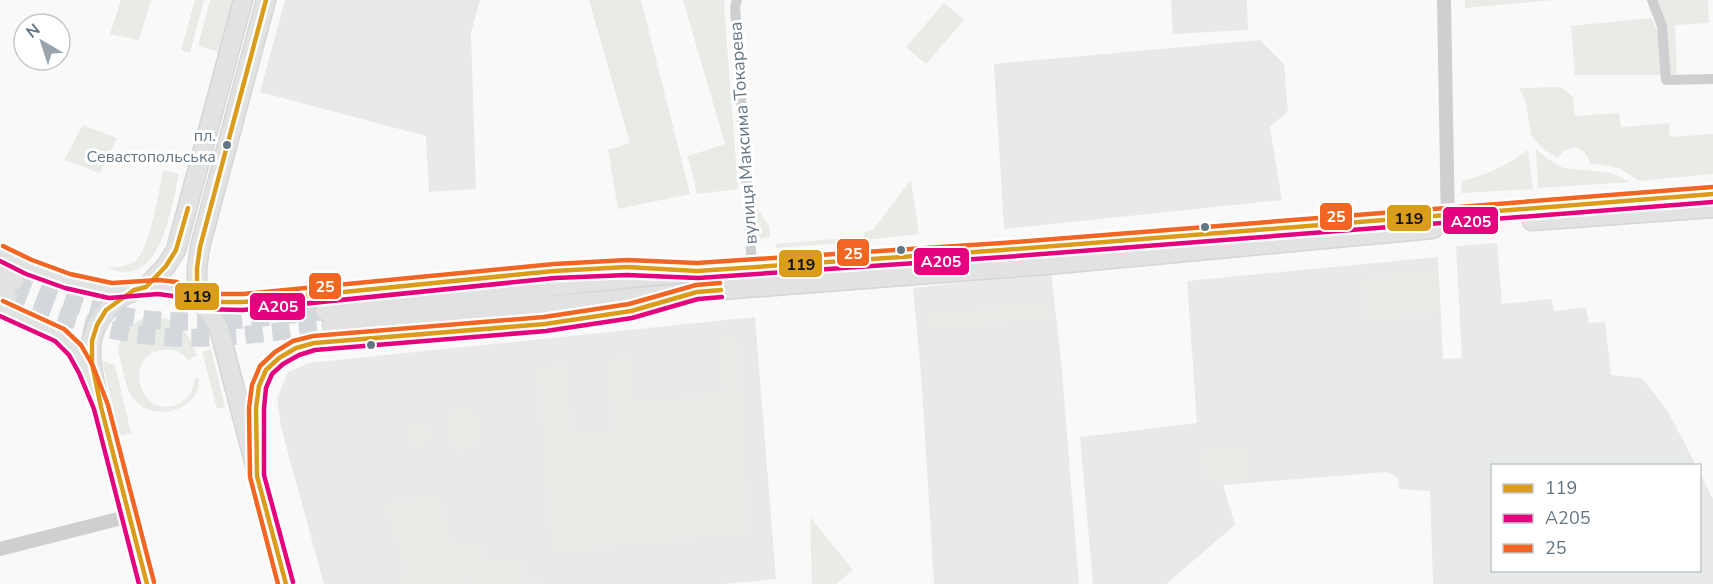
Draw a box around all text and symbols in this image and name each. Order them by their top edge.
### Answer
north arrow [12,12,72,72]
text: N [22,19,45,43]
street label: вулиця Максима Токарева [723,21,763,245]
place label: пл. Севастопольська [86,125,216,168]
marker: пл. Севастопольська [221,139,233,151]
line badge: 25 [1319,202,1353,231]
line badge: 119 [1386,204,1432,232]
text: 25 [1326,206,1346,228]
line badge: А205 [1442,206,1499,235]
text: 119 [1395,208,1423,230]
text: А205 [1451,211,1491,233]
unlabelled marker [1199,221,1211,233]
line badge: 25 [836,238,870,267]
text: 25 [843,243,863,265]
unlabelled marker [895,244,907,256]
line badge: А205 [913,247,970,276]
line badge: 119 [778,249,823,278]
text: А205 [921,251,961,273]
text: 119 [787,254,815,276]
line badge: 25 [308,272,342,300]
text: 25 [315,276,335,298]
line badge: 119 [174,282,220,311]
text: 119 [183,286,211,308]
line badge: А205 [249,292,306,321]
text: А205 [258,296,298,318]
unlabelled marker [365,339,377,351]
legend [1491,464,1701,572]
text: 119 [1545,476,1577,500]
text: А205 [1545,506,1591,530]
text: 25 [1545,536,1567,560]

